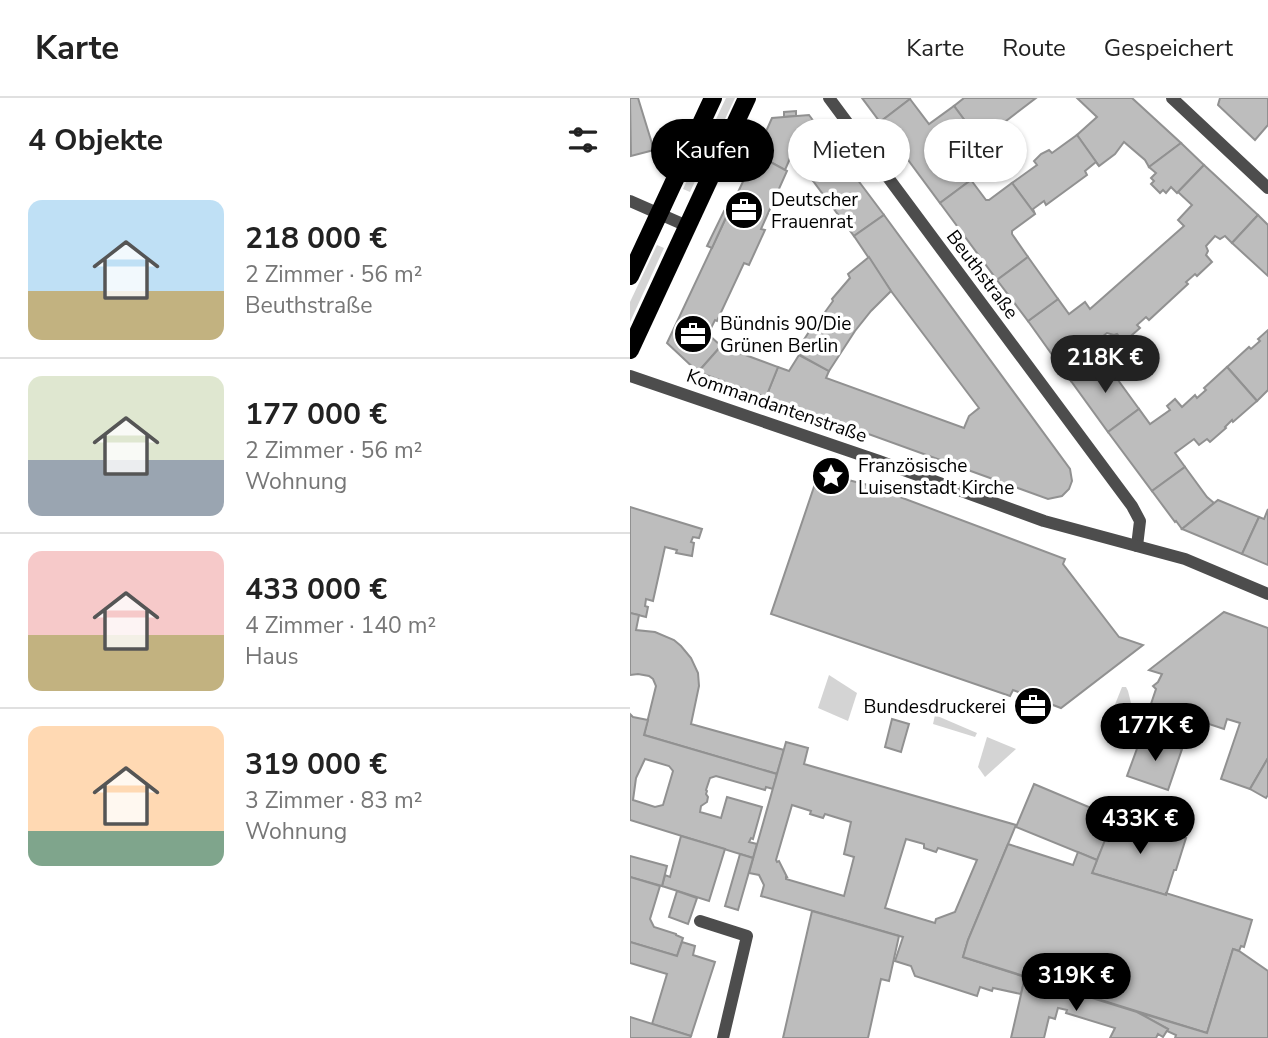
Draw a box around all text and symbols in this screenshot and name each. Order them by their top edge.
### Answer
text: Karte [35,26,119,71]
text: Karte [906,32,964,64]
text: Route [1002,32,1066,64]
text: Gespeichert [1104,32,1233,64]
chip: Kaufen [651,119,774,182]
chip: Mieten [788,119,910,182]
chip: Filter [924,119,1027,182]
text: 4 Objekte [28,120,163,161]
icon: filters [564,121,602,159]
place label: Deutscher Frauenrat [771,187,858,235]
office icon: Deutscher Frauenrat [723,189,765,231]
text: 218 000 € [245,218,387,259]
street label: Beuthstraße [940,225,1024,324]
icon: home [84,228,168,312]
text: 2 Zimmer · 56 m² [245,259,422,290]
text: Beuthstraße [245,290,373,321]
place label: Bündnis 90/Die Grünen Berlin [720,311,851,359]
office icon: Bündnis 90/Die Grünen Berlin [672,313,714,355]
pin: 218K € [1048,336,1162,395]
text: 218K € [1067,342,1143,373]
street label: Kommandantenstraße [683,363,870,449]
text: 177 000 € [245,394,387,435]
icon: home [84,404,168,488]
text: 2 Zimmer · 56 m² [245,435,422,466]
place label: Französische Luisenstadt Kirche [858,453,1014,501]
place icon: Französische Luisenstadt Kirche [810,455,852,497]
text: Wohnung [245,466,347,497]
text: 433 000 € [245,569,387,610]
icon: home [84,579,168,663]
text: 4 Zimmer · 140 m² [245,610,436,641]
text: Haus [245,641,299,672]
office icon: Bundesdruckerei [1012,685,1054,727]
place label: Bundesdruckerei [863,694,1006,720]
pin: 177K € [1098,704,1212,763]
text: 177K € [1117,710,1193,741]
text: 319 000 € [245,744,387,785]
icon: home [84,754,168,838]
text: 3 Zimmer · 83 m² [245,785,422,816]
pin: 433K € [1083,796,1197,856]
text: 433K € [1102,803,1178,834]
text: Wohnung [245,816,347,847]
pin: 319K € [1019,954,1133,1013]
text: 319K € [1038,960,1114,991]

